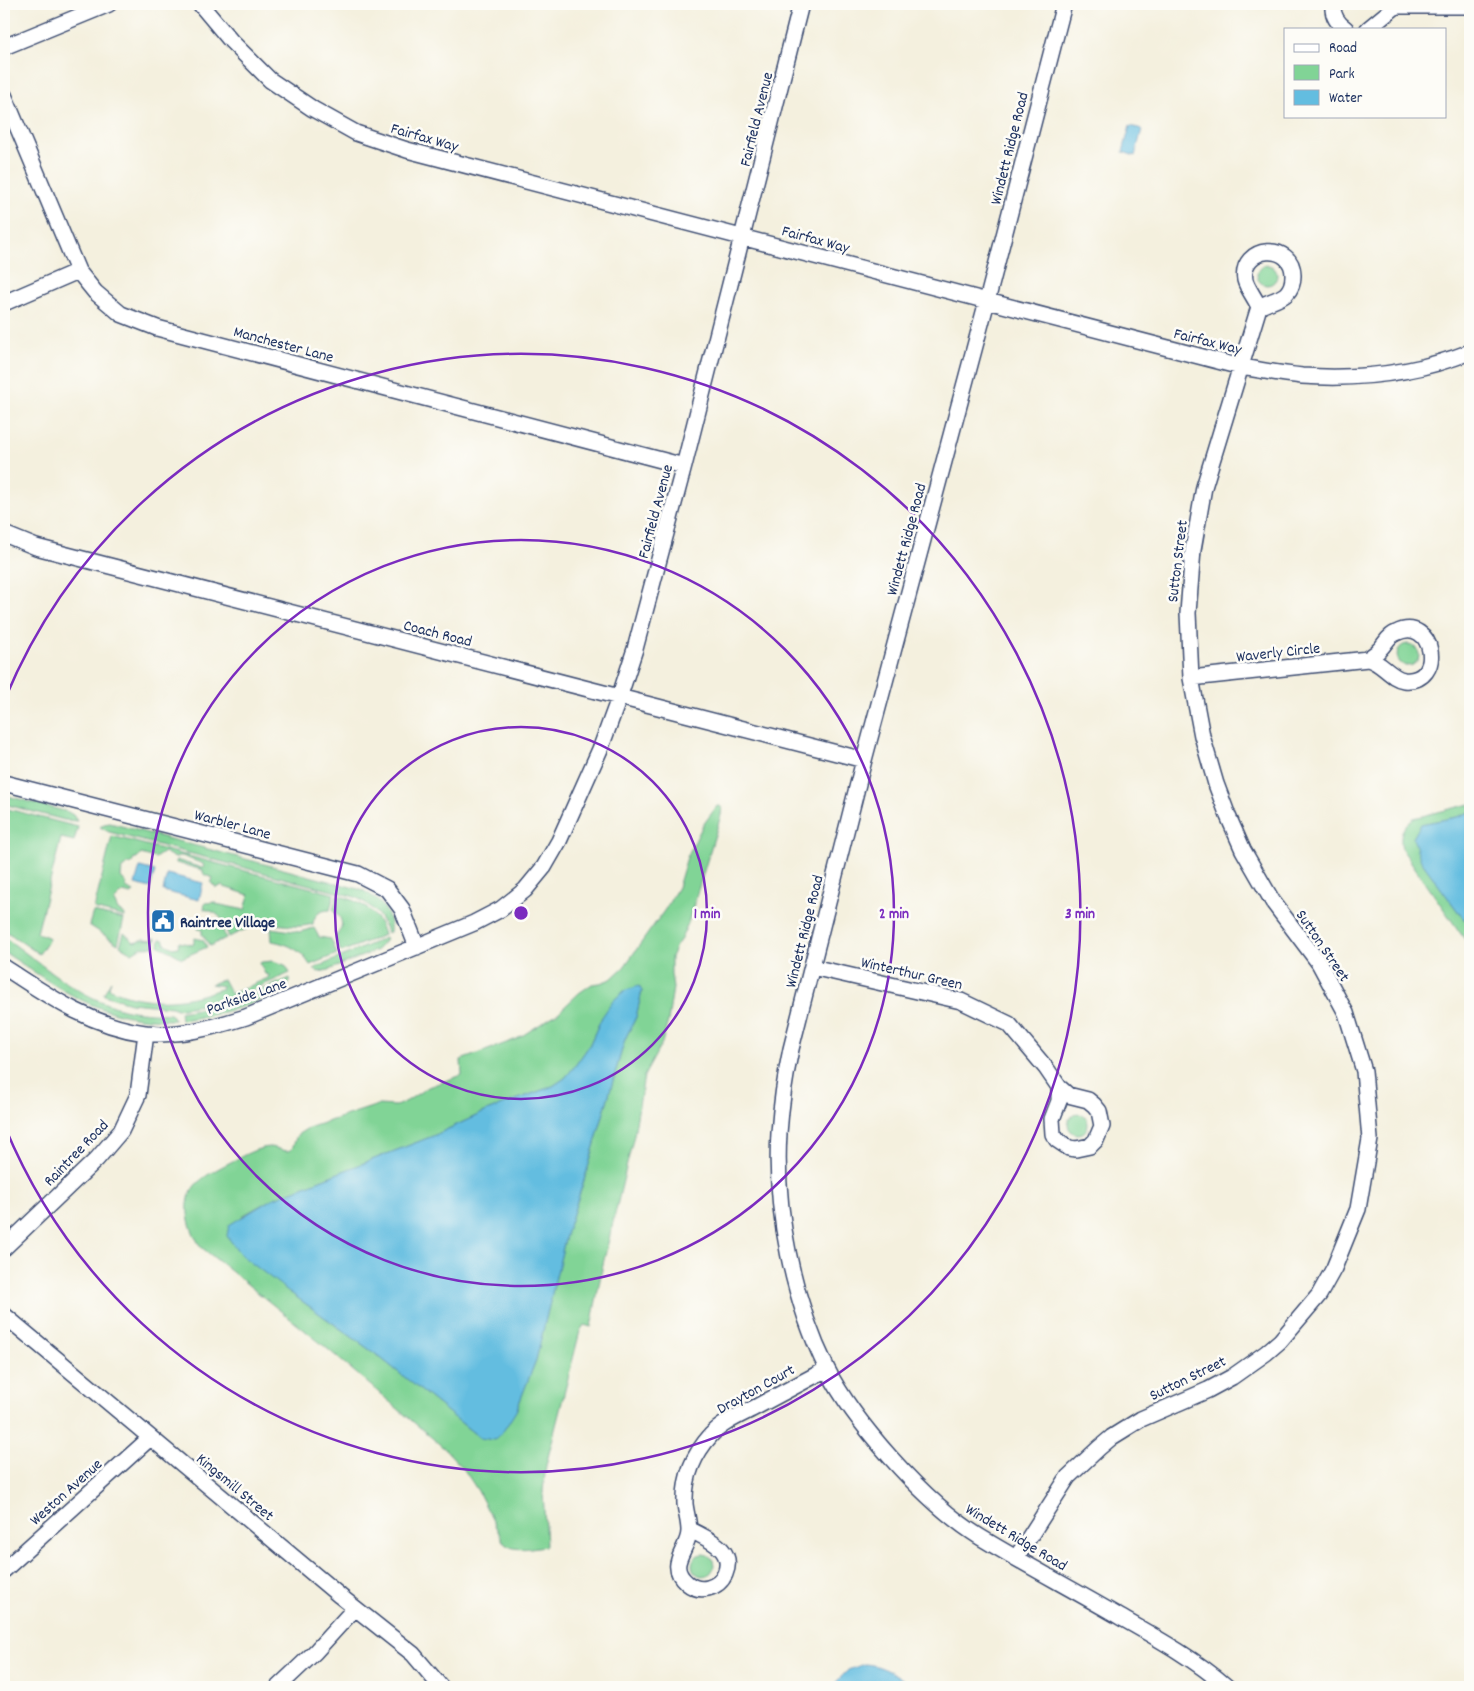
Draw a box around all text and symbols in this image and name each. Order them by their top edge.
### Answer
legend [1284,28,1446,118]
text: Road [1329,38,1357,60]
text: Park [1329,64,1355,86]
street label: Fairfield Avenue [735,70,780,169]
text: Water [1329,88,1363,110]
street label: Windett Ridge Road [985,90,1036,207]
street label: Fairfax Way [388,118,461,159]
street label: Fairfax Way [779,220,852,261]
street label: Manchester Lane [231,321,336,370]
street label: Fairfax Way [1171,323,1244,362]
street label: Fairfield Avenue [633,462,680,561]
street label: Windett Ridge Road [881,481,933,598]
street label: Sutton Street [1162,519,1195,604]
street label: Coach Road [401,615,474,654]
street label: Waverly Circle [1235,638,1321,669]
street label: Warbler Lane [191,804,273,847]
street label: Windett Ridge Road [780,873,831,990]
centre of rings [512,904,530,922]
text: 1 min [694,904,720,926]
text: 2 min [879,904,909,926]
text: 3 min [1065,904,1095,926]
street label: Sutton Street [1289,906,1355,987]
public building icon: Raintree Village [150,908,176,934]
place label: Raintree Village [180,912,275,935]
street label: Winterthur Green [858,952,965,997]
street label: Parkside Lane [204,973,290,1022]
street label: Raintree Road [39,1115,115,1192]
street label: Sutton Street [1146,1351,1230,1408]
street label: Drayton Court [713,1359,799,1421]
street label: Kingsmill Street [190,1448,278,1527]
street label: Weston Avenue [25,1454,108,1532]
street label: Windett Ridge Road [960,1499,1071,1578]

